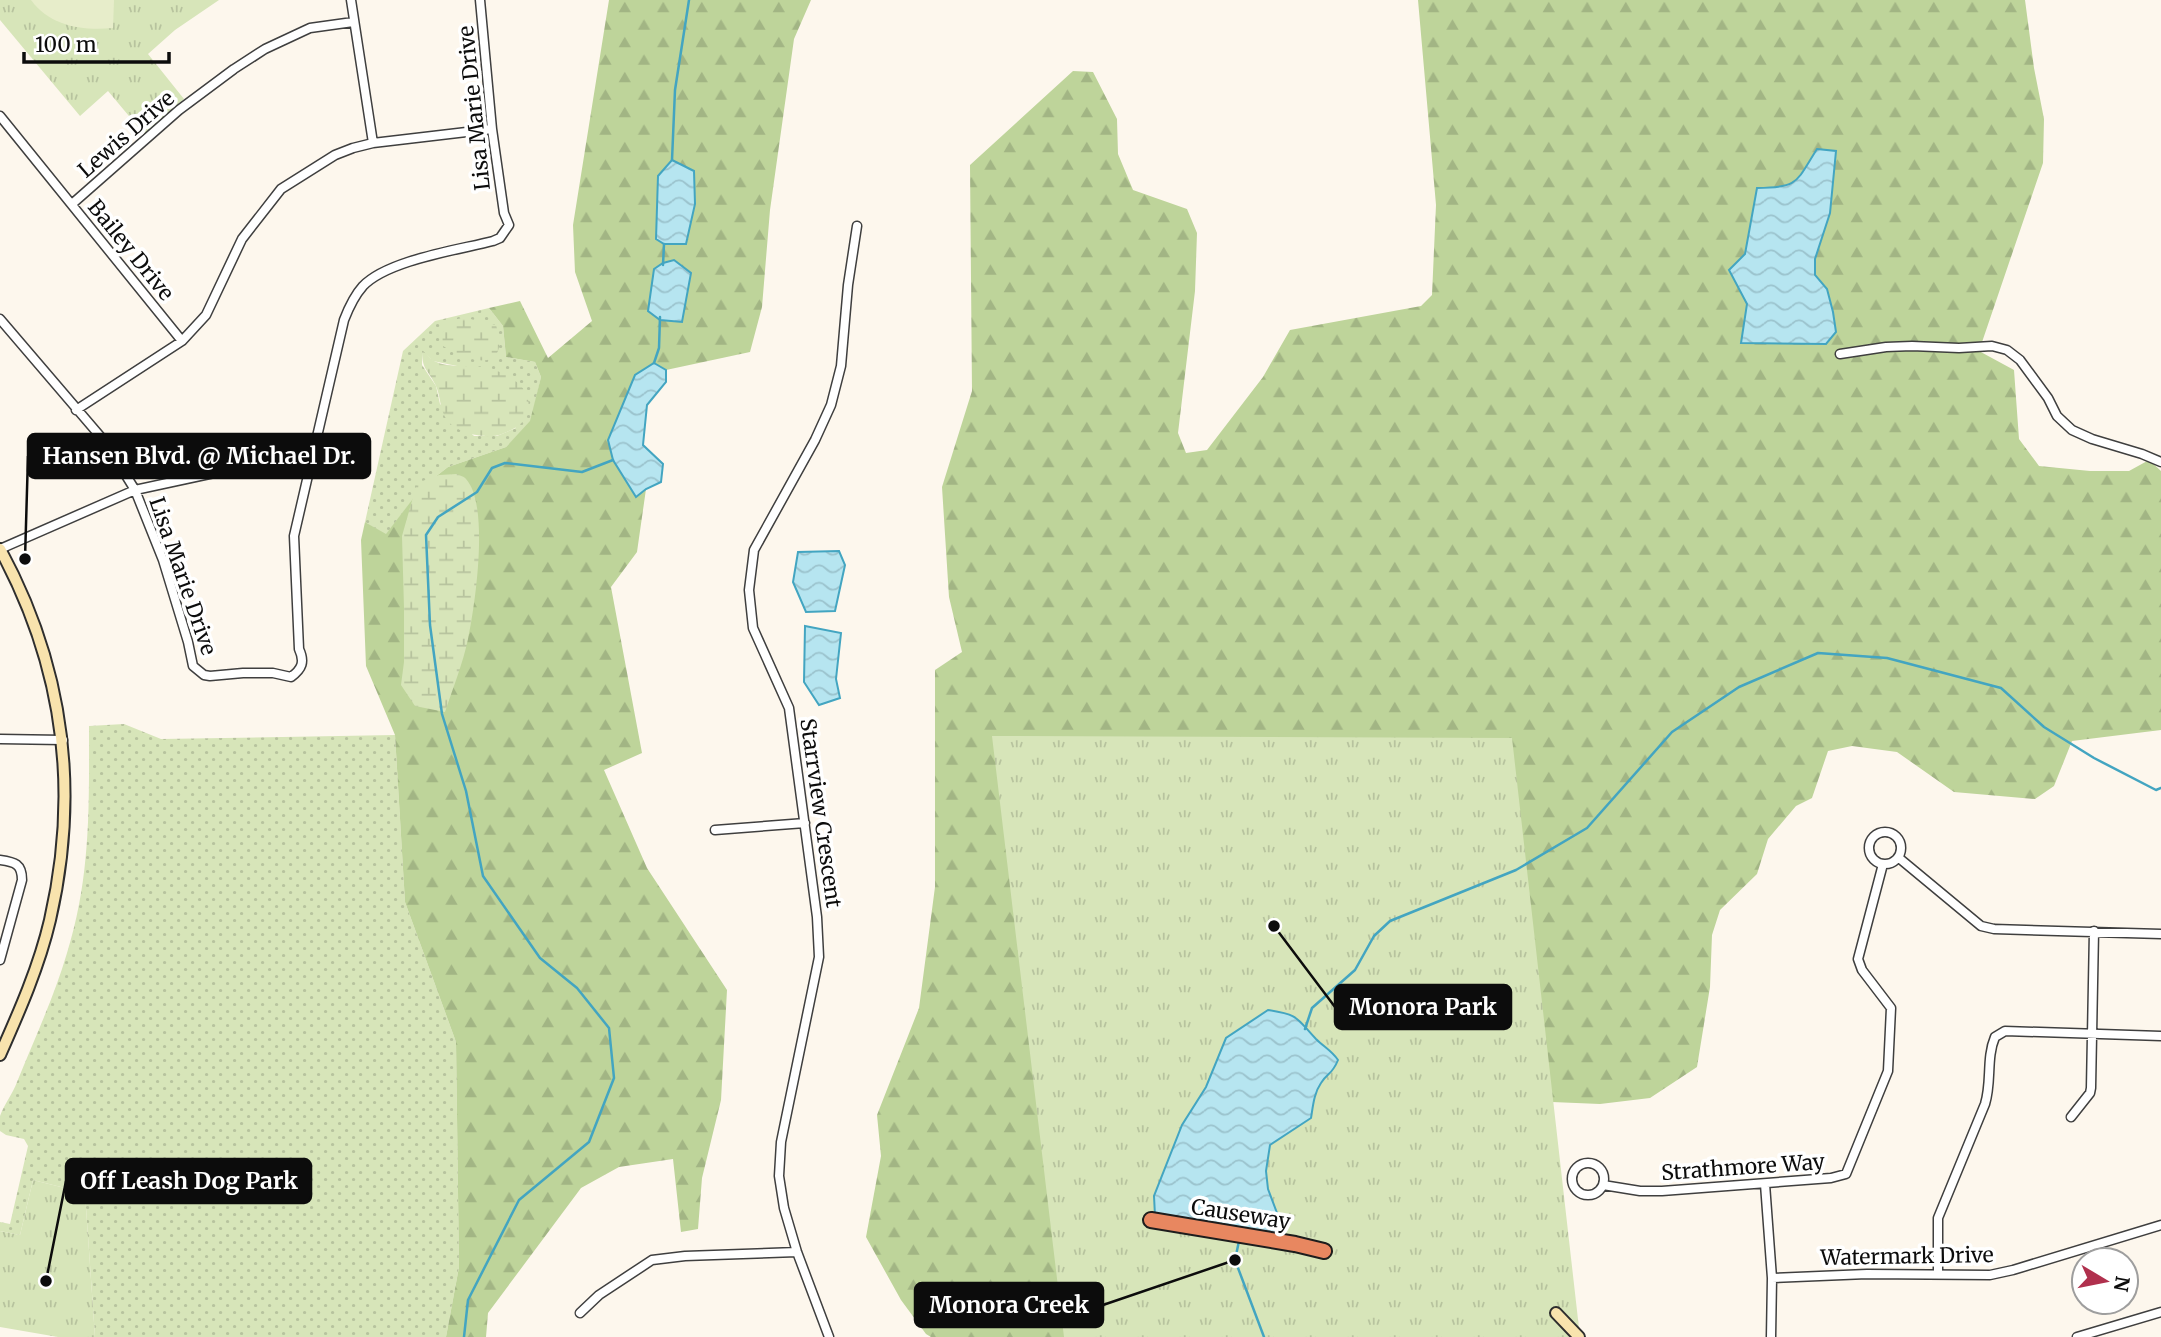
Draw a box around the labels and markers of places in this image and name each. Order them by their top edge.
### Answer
callout: Hansen Blvd. @ Michael Dr. [28,434,370,478]
callout: Monora Park [1335,985,1511,1029]
callout: Off Leash Dog Park [66,1159,311,1203]
callout: Monora Creek [915,1283,1103,1327]

